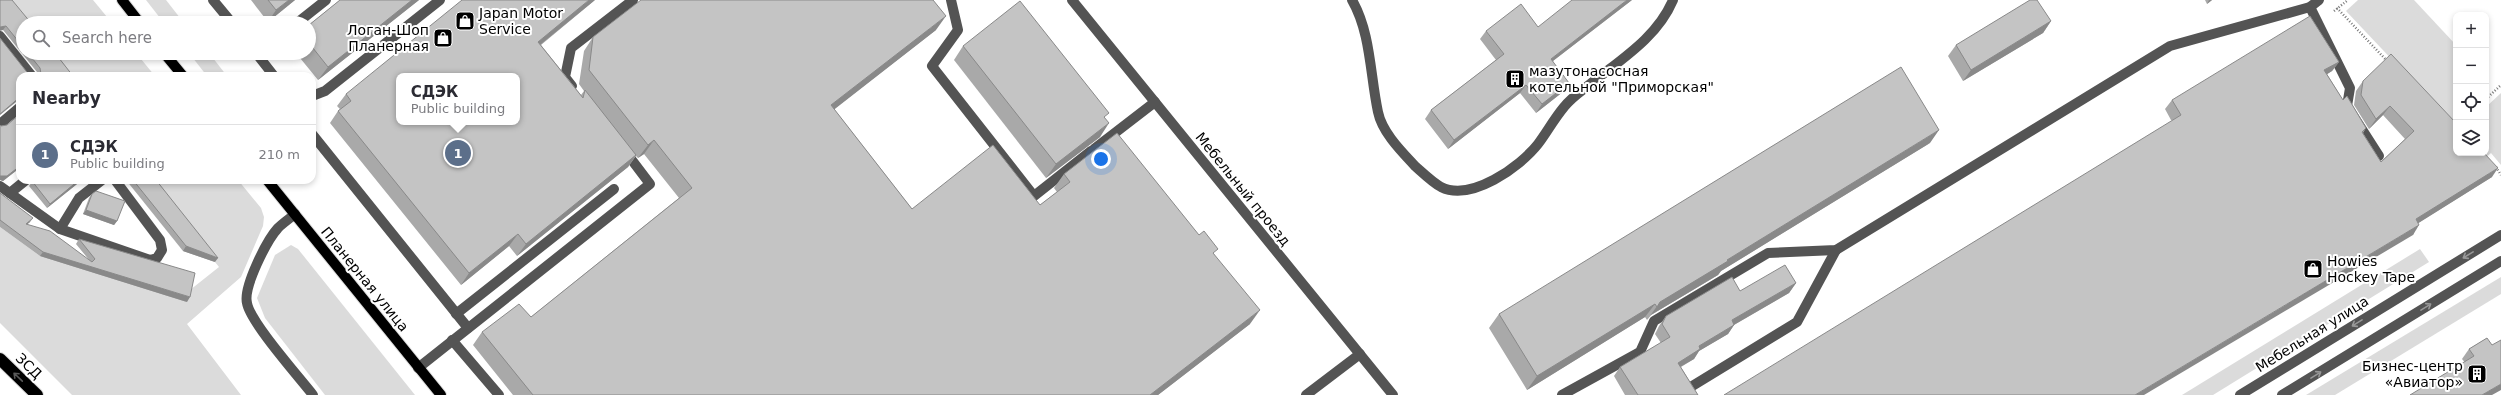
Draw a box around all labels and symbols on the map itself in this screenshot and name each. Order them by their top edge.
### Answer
place label: Japan Motor Service [478,5,563,37]
shop icon: Japan Motor Service [454,10,476,32]
place label: Логан-Шоп Планерная [347,22,429,54]
shop icon: Логан-Шоп Планерная [432,27,454,49]
place label: мазутонасосная котельной "Приморская" [1529,63,1714,95]
building icon: мазутонасосная котельной "Приморская" [1504,68,1526,90]
street label: Мебельный проезд [1192,129,1294,249]
pin: 1 [445,138,471,168]
your location [1091,149,1111,169]
street label: Планерная улица [318,224,412,334]
one-way arrow [2462,252,2474,260]
place label: Howies Hockey Tape [2327,253,2415,285]
shop icon: Howies Hockey Tape [2302,258,2324,280]
street label: Мебельная улица [2253,293,2371,375]
one-way arrow [2420,302,2432,310]
one-way arrow [2352,319,2363,327]
street label: ЗСД [13,350,45,382]
place label: Бизнес-центр «Авиатор» [2362,358,2463,390]
building icon: Бизнес-центр «Авиатор» [2466,363,2488,385]
one-way arrow [2310,370,2322,378]
one-way arrow [13,372,23,382]

